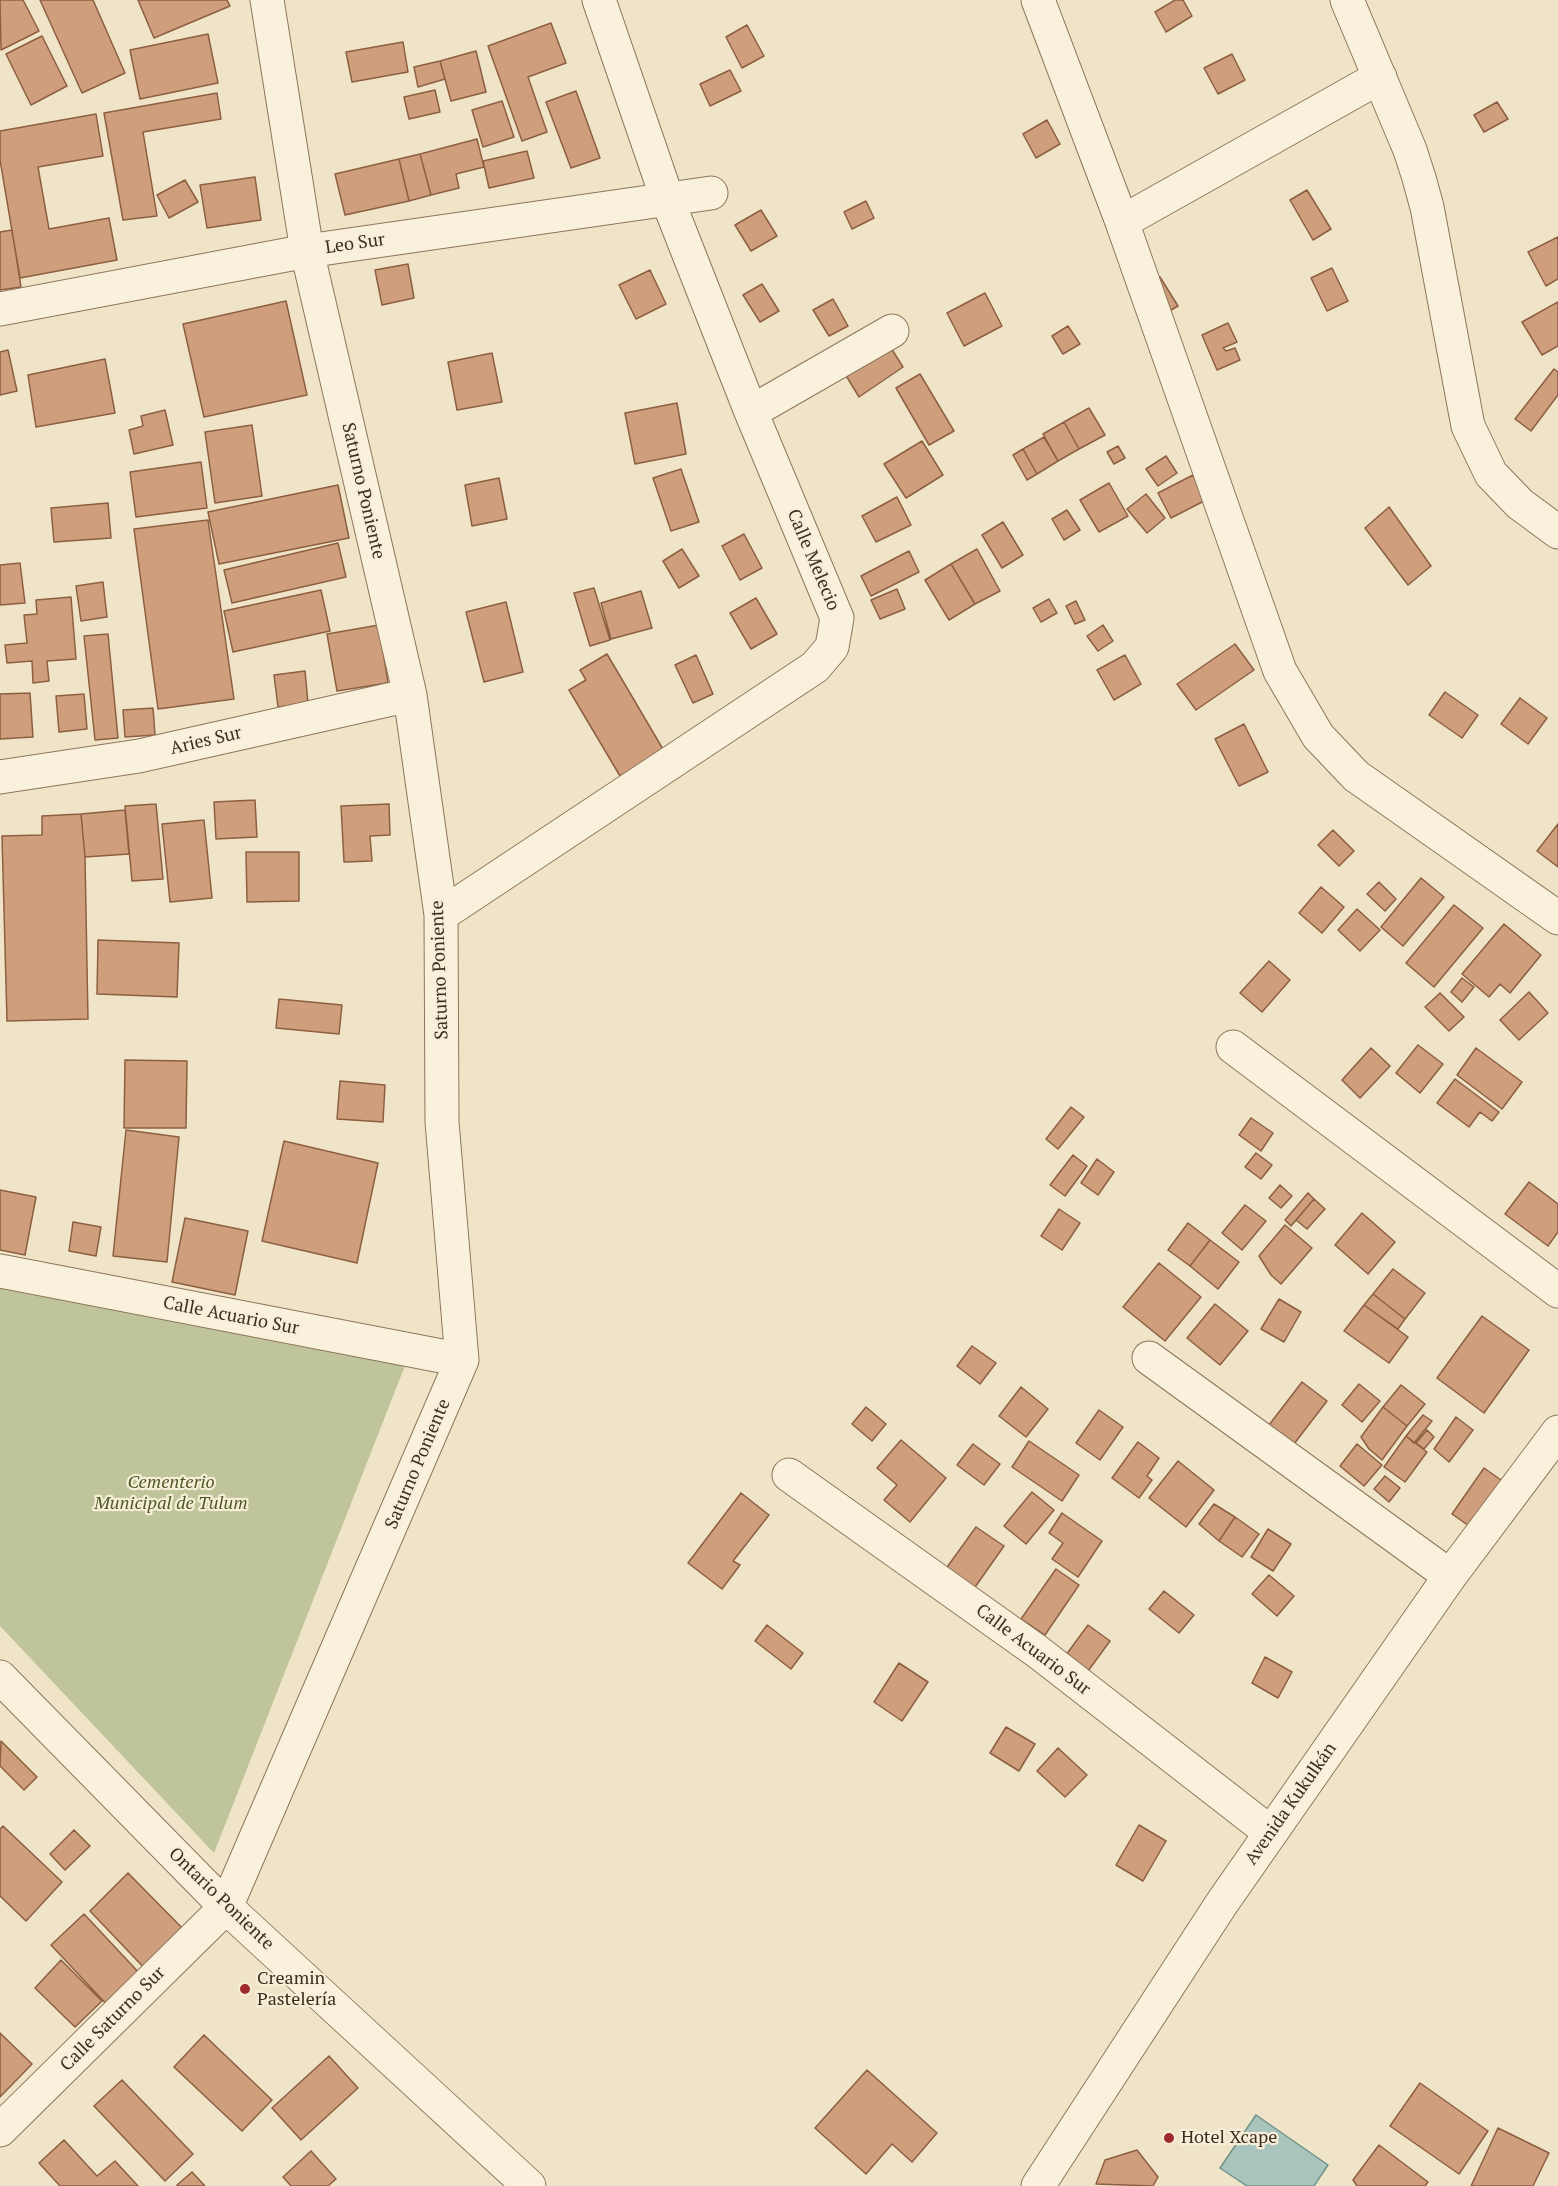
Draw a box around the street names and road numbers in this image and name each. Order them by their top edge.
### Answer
street label: Leo Sur [324,229,386,259]
street label: Saturno Poniente [337,421,389,561]
street label: Calle Melecio [782,506,844,614]
street label: Aries Sur [168,722,244,760]
street label: Saturno Poniente [427,900,453,1040]
street label: Calle Acuario Sur [161,1292,301,1340]
street label: Saturno Poniente [381,1396,455,1532]
street label: Calle Acuario Sur [971,1600,1095,1700]
street label: Avenida Kukulkán [1241,1739,1341,1869]
street label: Ontario Poniente [164,1843,278,1955]
street label: Calle Saturno Sur [56,1962,170,2076]

